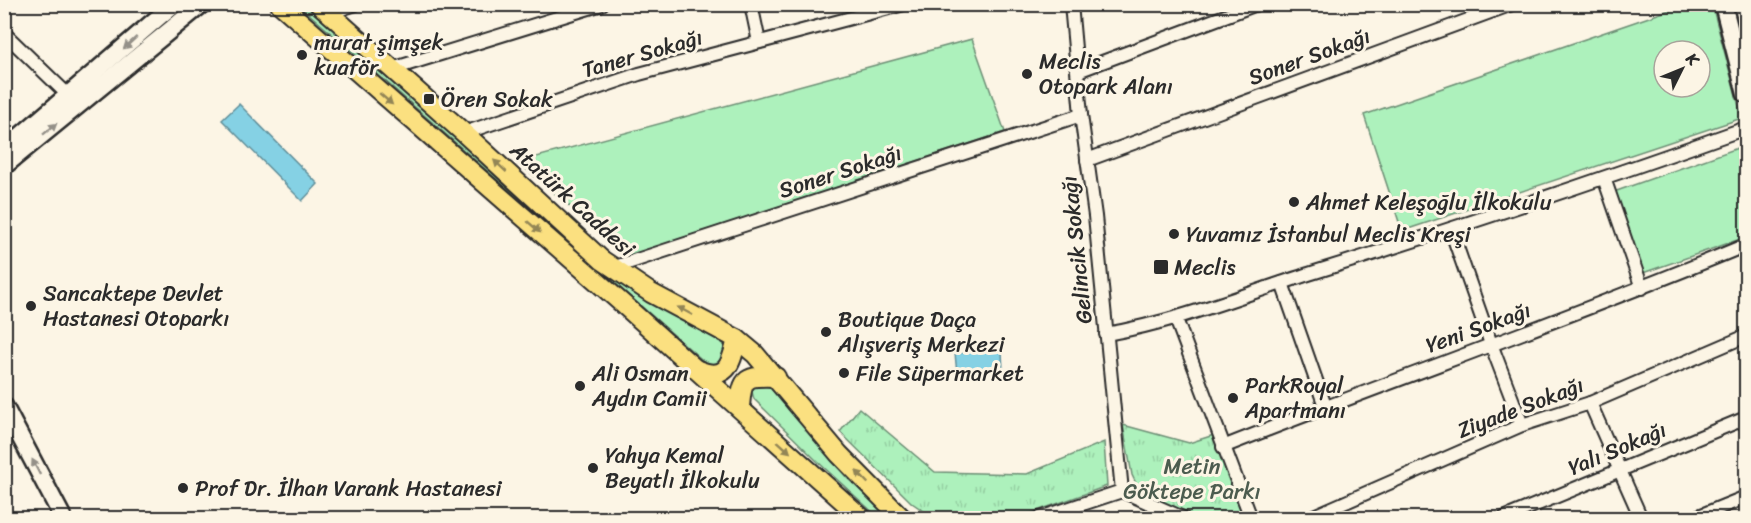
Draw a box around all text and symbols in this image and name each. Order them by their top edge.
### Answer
street label: Soner Sokağı [1243,16,1376,97]
street label: Taner Sokağı [577,18,707,89]
place label: murat şimşek kuaför [314,23,444,87]
one-way arrow [123,36,138,49]
north arrow [1652,39,1712,99]
place label: Meclis Otopark Alanı [1039,42,1173,106]
text: K [1678,45,1707,73]
marker: murat şimşek kuaför [295,48,309,62]
marker: Meclis Otopark Alanı [1020,67,1034,81]
place label: Ören Sokak [441,80,553,119]
one-way arrow [378,92,393,105]
marker: Ören Sokak [422,92,436,106]
one-way arrow [42,123,58,136]
street label: Atatürk Caddesi [500,131,645,267]
street label: Soner Sokağı [773,133,907,210]
one-way arrow [492,159,507,173]
street label: Gelincik Sokağı [1049,174,1104,326]
place label: Ahmet Keleşoğlu İlkokulu [1305,183,1552,222]
marker: Ahmet Keleşoğlu İlkokulu [1287,195,1301,209]
place label: Yuvamız İstanbul Meclis Kreşi [1186,215,1472,254]
one-way arrow [526,220,541,234]
marker: Yuvamız İstanbul Meclis Kreşi [1167,227,1181,241]
place label: Meclis [1174,248,1236,287]
marker: Meclis [1152,258,1170,276]
place label: Sancaktepe Devlet Hastanesi Otoparkı [43,274,229,338]
street label: Yeni Sokağı [1420,290,1536,364]
marker: Sancaktepe Devlet Hastanesi Otoparkı [24,299,38,313]
place label: Boutique Daça Alışveriş Merkezi [837,300,1005,364]
one-way arrow [676,306,693,316]
marker: Boutique Daça Alışveriş Merkezi [819,325,833,339]
place label: Ali Osman Aydın Camii [591,354,708,418]
place label: File Süpermarket [856,354,1024,393]
street label: Ziyade Sokağı [1451,365,1589,450]
marker: File Süpermarket [837,366,851,380]
place label: ParkRoyal Apartmanı [1244,366,1346,430]
marker: Ali Osman Aydın Camii [573,379,587,393]
marker: ParkRoyal Apartmanı [1226,391,1240,405]
street label: Yalı Sokağı [1562,410,1673,487]
place label: Yahya Kemal Beyatlı İlkokulu [605,436,760,500]
one-way arrow [776,440,791,453]
park label: Metin Göktepe Parkı [1123,447,1261,511]
one-way arrow [31,458,41,475]
marker: Yahya Kemal Beyatlı İlkokulu [586,461,600,475]
place label: Prof Dr. İlhan Varank Hastanesi [195,469,503,508]
one-way arrow [855,470,869,484]
marker: Prof Dr. İlhan Varank Hastanesi [176,481,190,495]

